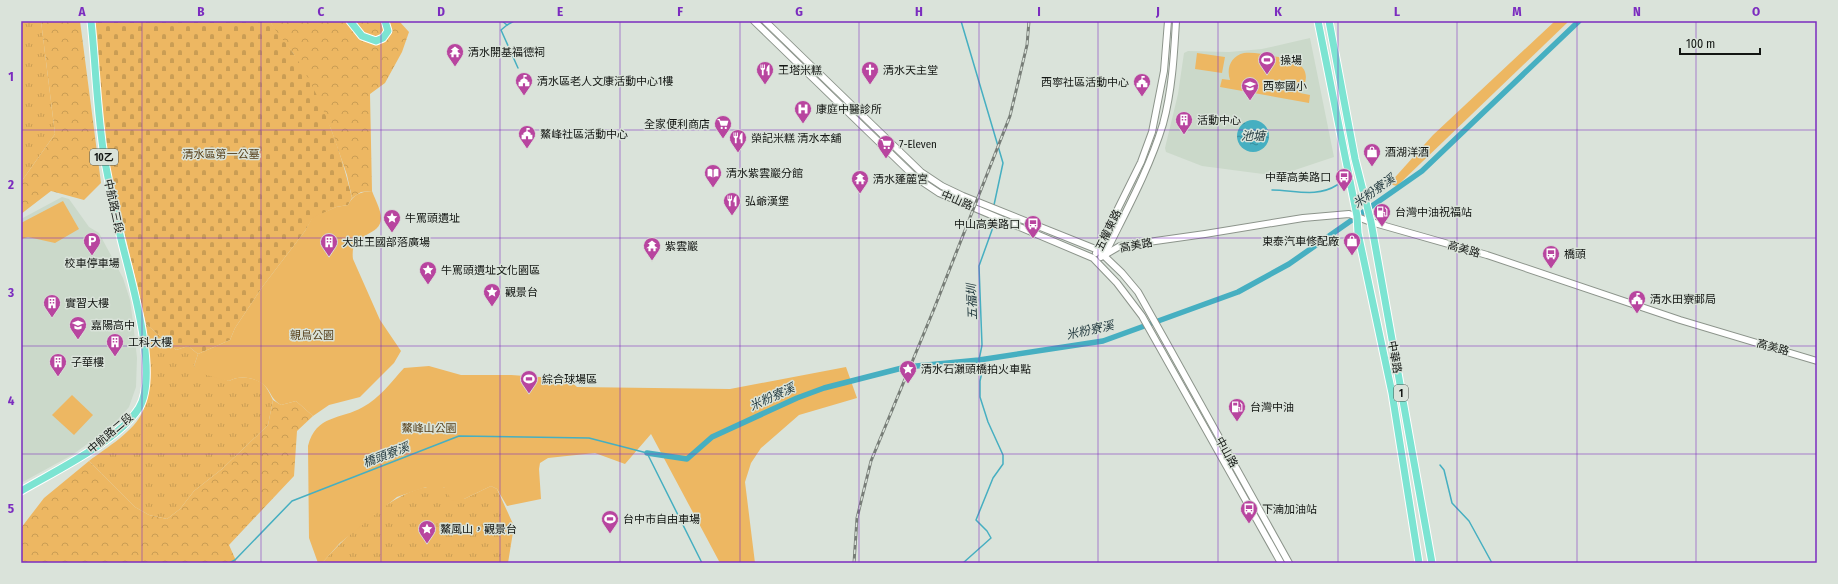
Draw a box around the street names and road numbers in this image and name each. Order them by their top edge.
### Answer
road number: 10乙 [90,149,118,165]
street label: 中航路三段 [101,178,126,234]
street label: 中山路 [939,188,975,213]
street label: 五權東路 [1093,208,1124,253]
street label: 高美路 [1119,236,1154,255]
street label: 高美路 [1446,239,1482,260]
street label: 高美路 [1755,337,1790,358]
street label: 中華路 [1385,340,1404,374]
road number: 1 [1394,385,1408,401]
street label: 中航路二段 [85,411,136,456]
street label: 中山路 [1213,435,1240,470]

